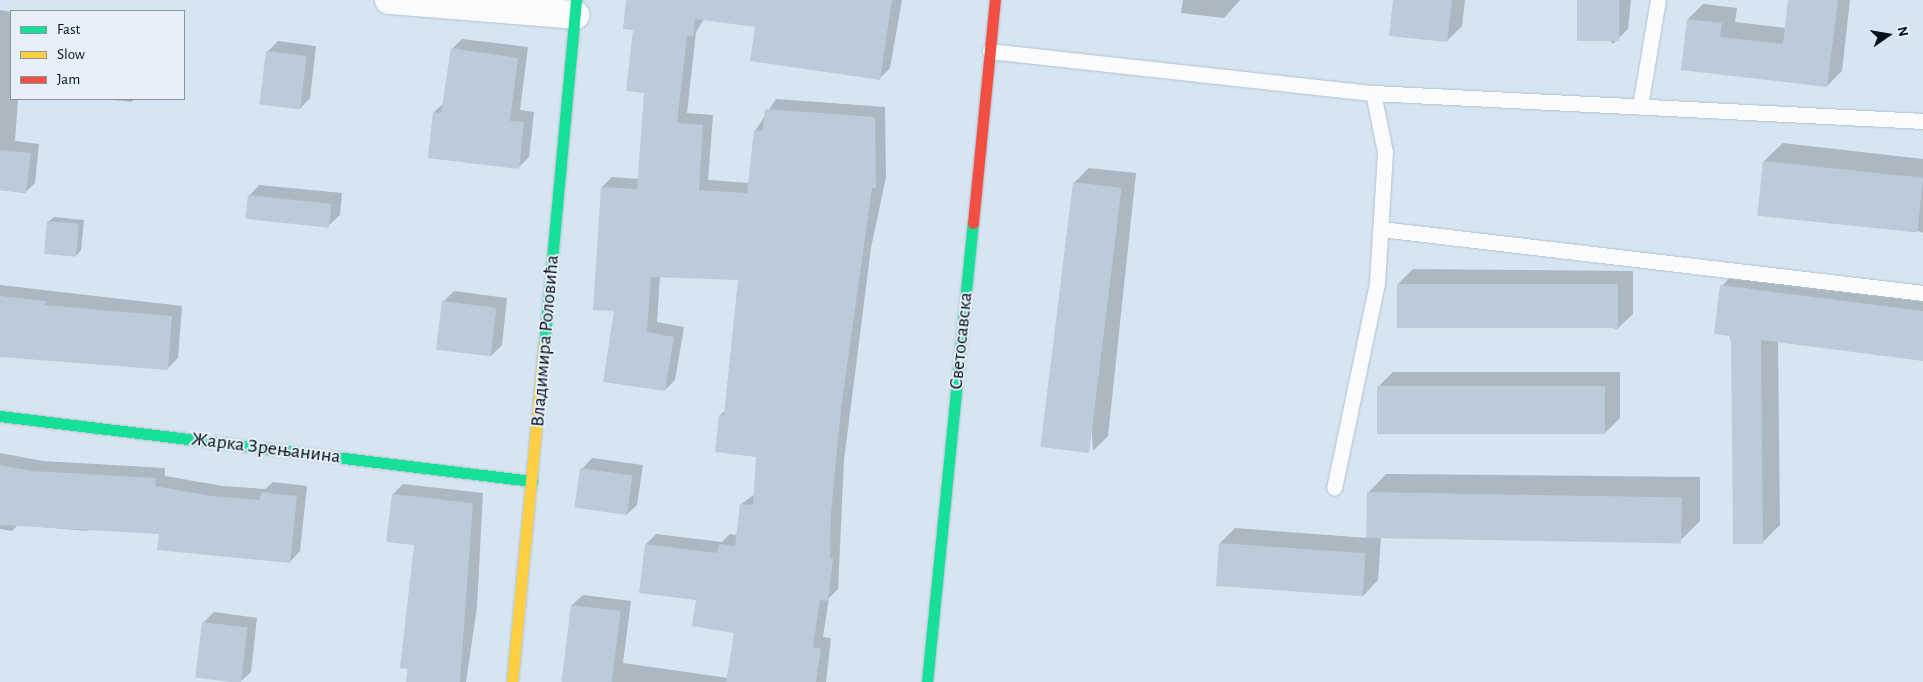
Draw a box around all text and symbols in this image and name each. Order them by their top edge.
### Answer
legend [10,10,185,100]
north arrow [1863,10,1913,60]
text: Fast [57,22,80,37]
text: N [1895,25,1911,38]
text: Slow [57,47,85,62]
text: Jam [57,72,80,87]
street label: Владимира Роловића [526,254,564,428]
street label: Светосавска [944,291,978,391]
street label: Жарка Зрењанина [190,427,342,469]

